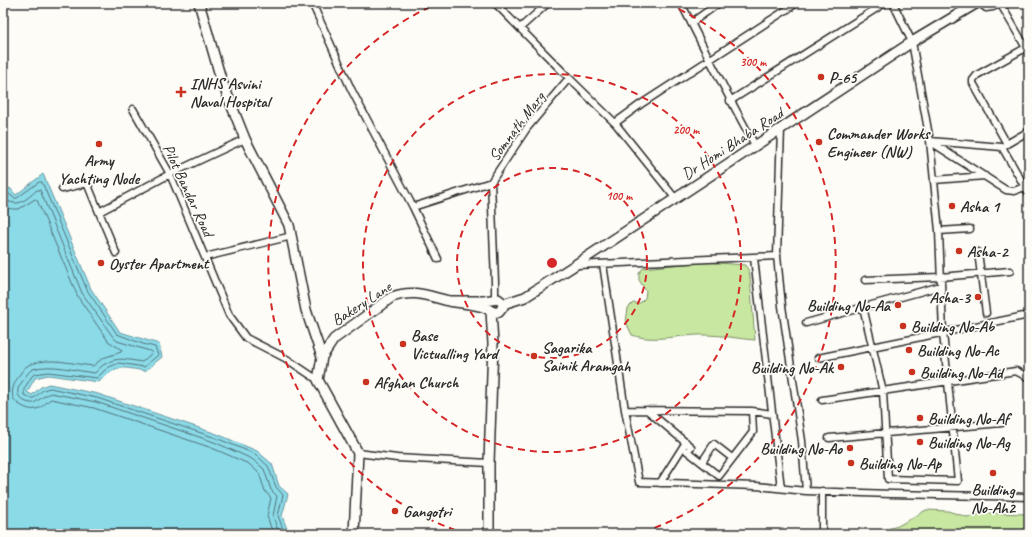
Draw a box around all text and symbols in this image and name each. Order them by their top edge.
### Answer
text: 300 m [740,54,767,70]
place label: P-65 [829,68,858,88]
marker: P-65 [816,72,826,82]
place label: INHS Asvini Naval Hospital [190,74,273,112]
marker: INHS Asvini Naval Hospital [175,86,187,98]
street label: Somnath Marg [484,87,550,165]
street label: Dr Homi Bhaba Road [678,102,789,184]
text: 200 m [673,122,700,138]
place label: Commander Works Engineer (NW) [827,124,932,162]
marker: Commander Works Engineer (NW) [814,137,824,147]
marker: Army Yachting Node [94,139,104,149]
street label: Pilot Bandar Road [158,141,219,242]
place label: Army Yachting Node [59,151,141,189]
text: 100 m [606,188,633,204]
place label: Asha 1 [960,197,1001,217]
marker: Asha 1 [947,201,957,211]
place label: Asha-2 [967,242,1009,262]
marker: Asha-2 [954,246,964,256]
place label: Oyster Apartment [109,254,210,274]
centre of rings [545,256,559,270]
marker: Oyster Apartment [96,258,106,268]
street label: Bakery Lane [328,276,397,331]
place label: Asha-3 [929,288,972,308]
marker: Asha-3 [973,292,983,302]
place label: Building No-Aa [807,296,892,316]
marker: Building No-Aa [893,300,903,310]
place label: Building No-Ab [911,317,996,337]
marker: Building No-Ab [898,321,908,331]
place label: Base Victualling Yard [411,326,500,364]
place label: Sagarika Sainik Aramgah [542,338,631,376]
marker: Base Victualling Yard [398,339,408,349]
place label: Building No-Ac [917,341,1000,361]
marker: Building No-Ac [904,345,914,355]
marker: Sagarika Sainik Aramgah [529,351,539,361]
place label: Building No-Ak [751,358,835,378]
marker: Building No-Ak [836,362,846,372]
place label: Building No-Ad [920,363,1005,383]
marker: Building No-Ad [907,367,917,377]
place label: Afghan Church [374,373,459,393]
marker: Afghan Church [361,377,371,387]
place label: Building No-Af [928,409,1013,429]
marker: Building No-Af [915,413,925,423]
place label: Building No-Ag [928,433,1011,453]
marker: Building No-Ag [915,437,925,447]
place label: Building No-Ao [760,439,843,459]
marker: Building No-Ao [845,443,855,453]
place label: Building No-Ap [859,454,942,474]
marker: Building No-Ap [846,458,856,468]
marker: Building No-Ah2 [988,468,998,478]
place label: Building No-Ah2 [971,480,1017,518]
place label: Gangotri [403,502,454,522]
marker: Gangotri [390,506,400,516]

